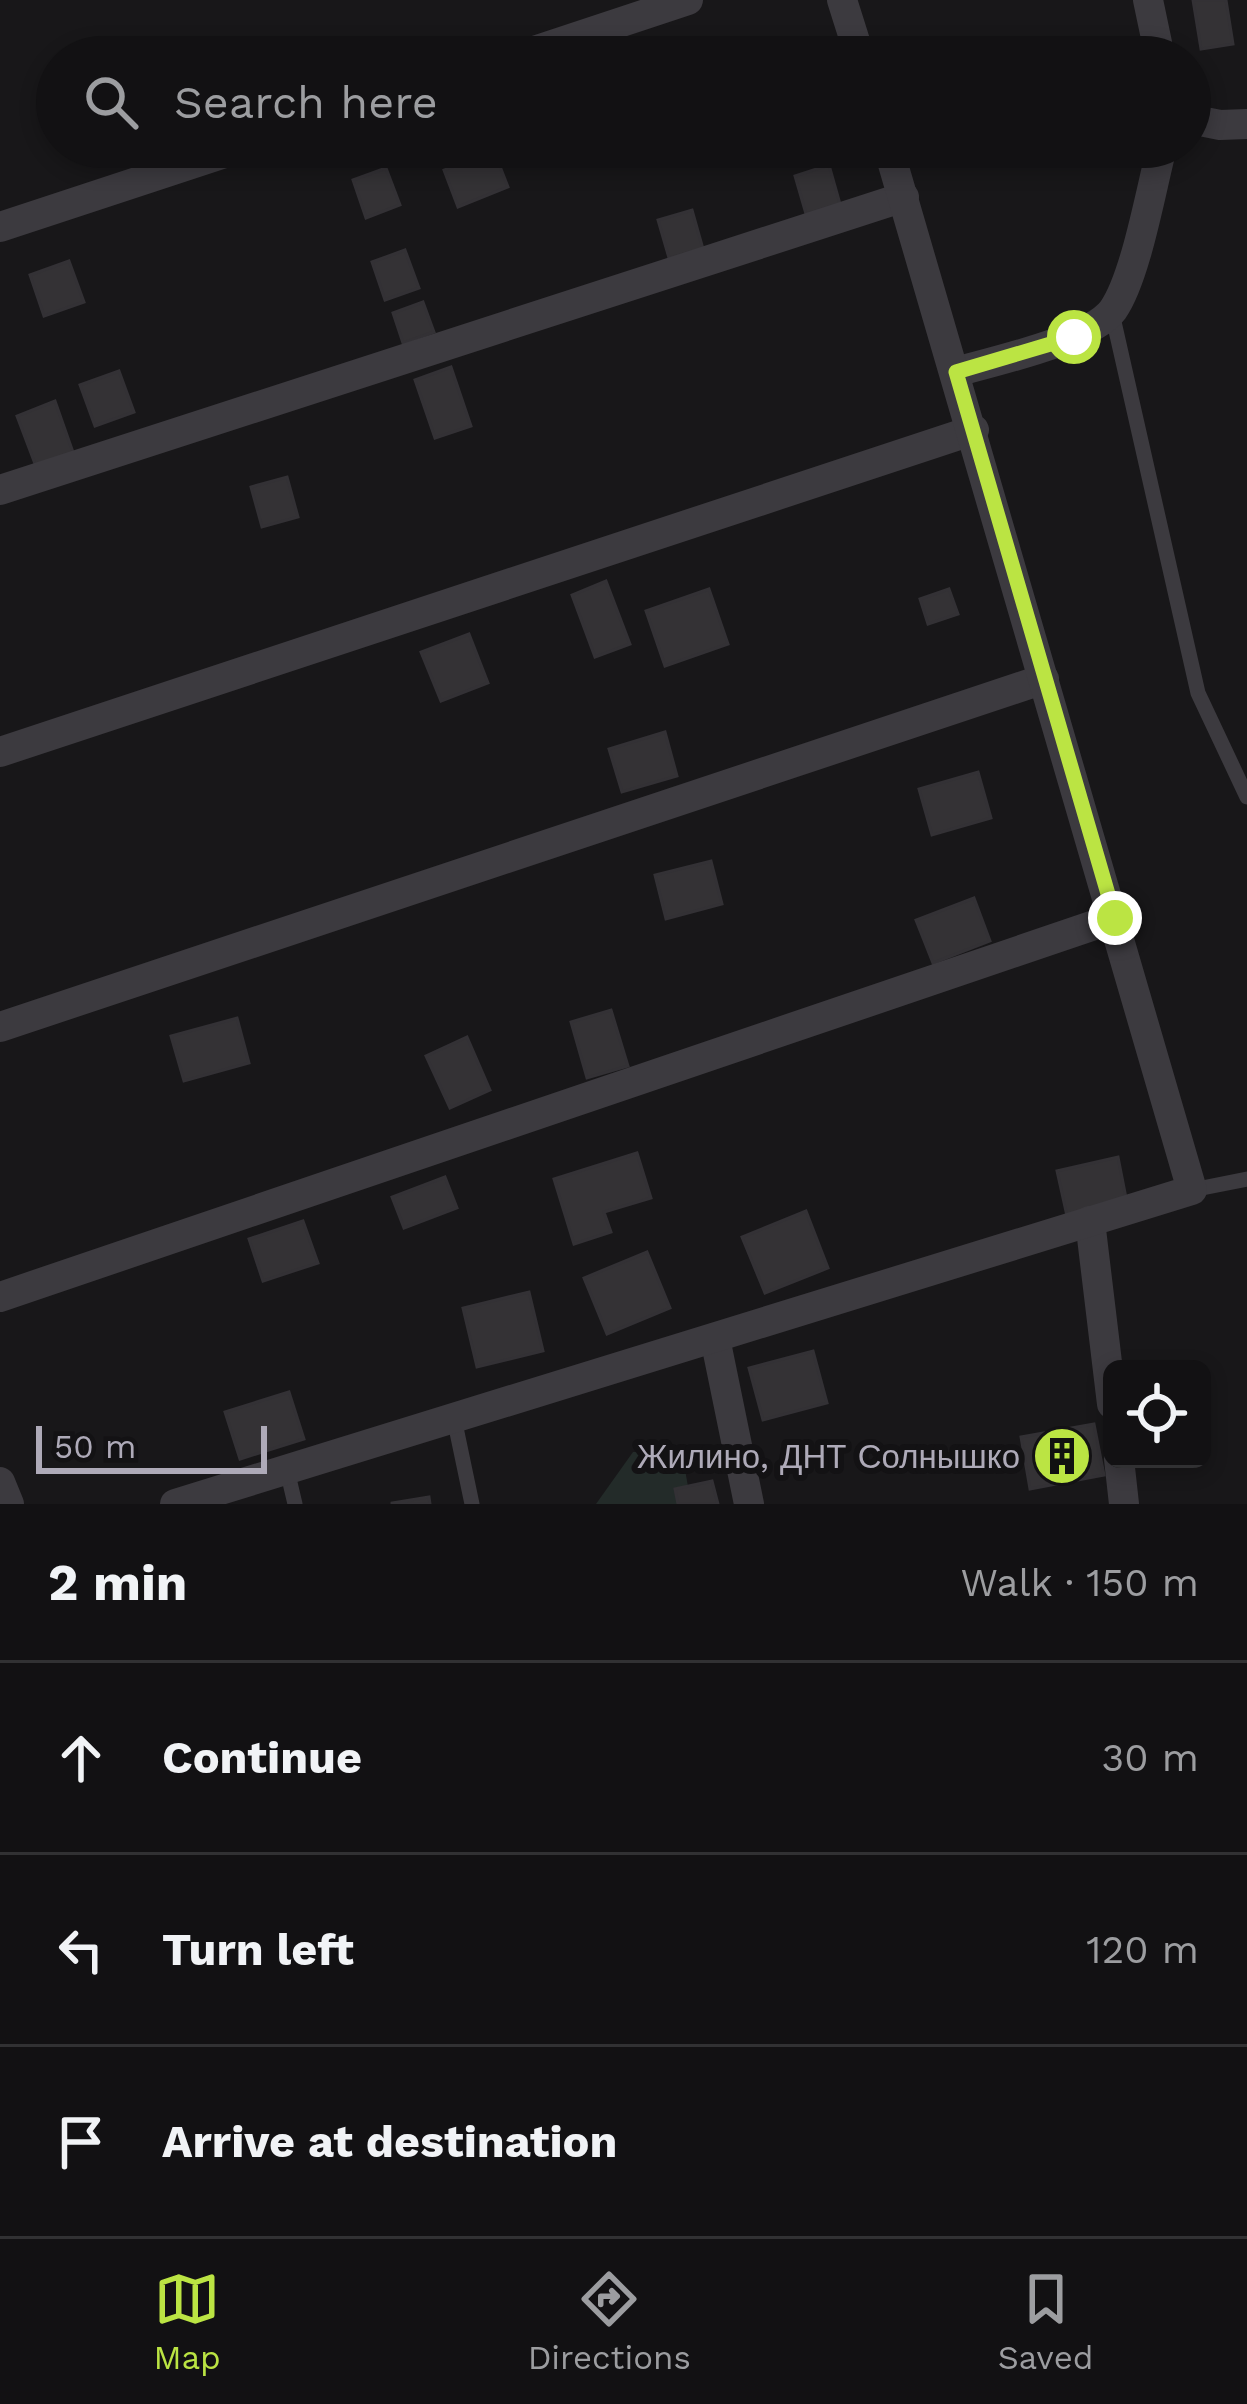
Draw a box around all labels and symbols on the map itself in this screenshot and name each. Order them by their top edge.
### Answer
route start [1047,310,1101,364]
route end [1088,891,1142,945]
scale bar [36,1420,267,1473]
building icon: Жилино, ДНТ Солнышко [1031,1425,1093,1487]
place label: Жилино, ДНТ Солнышко [637,1437,1020,1476]

